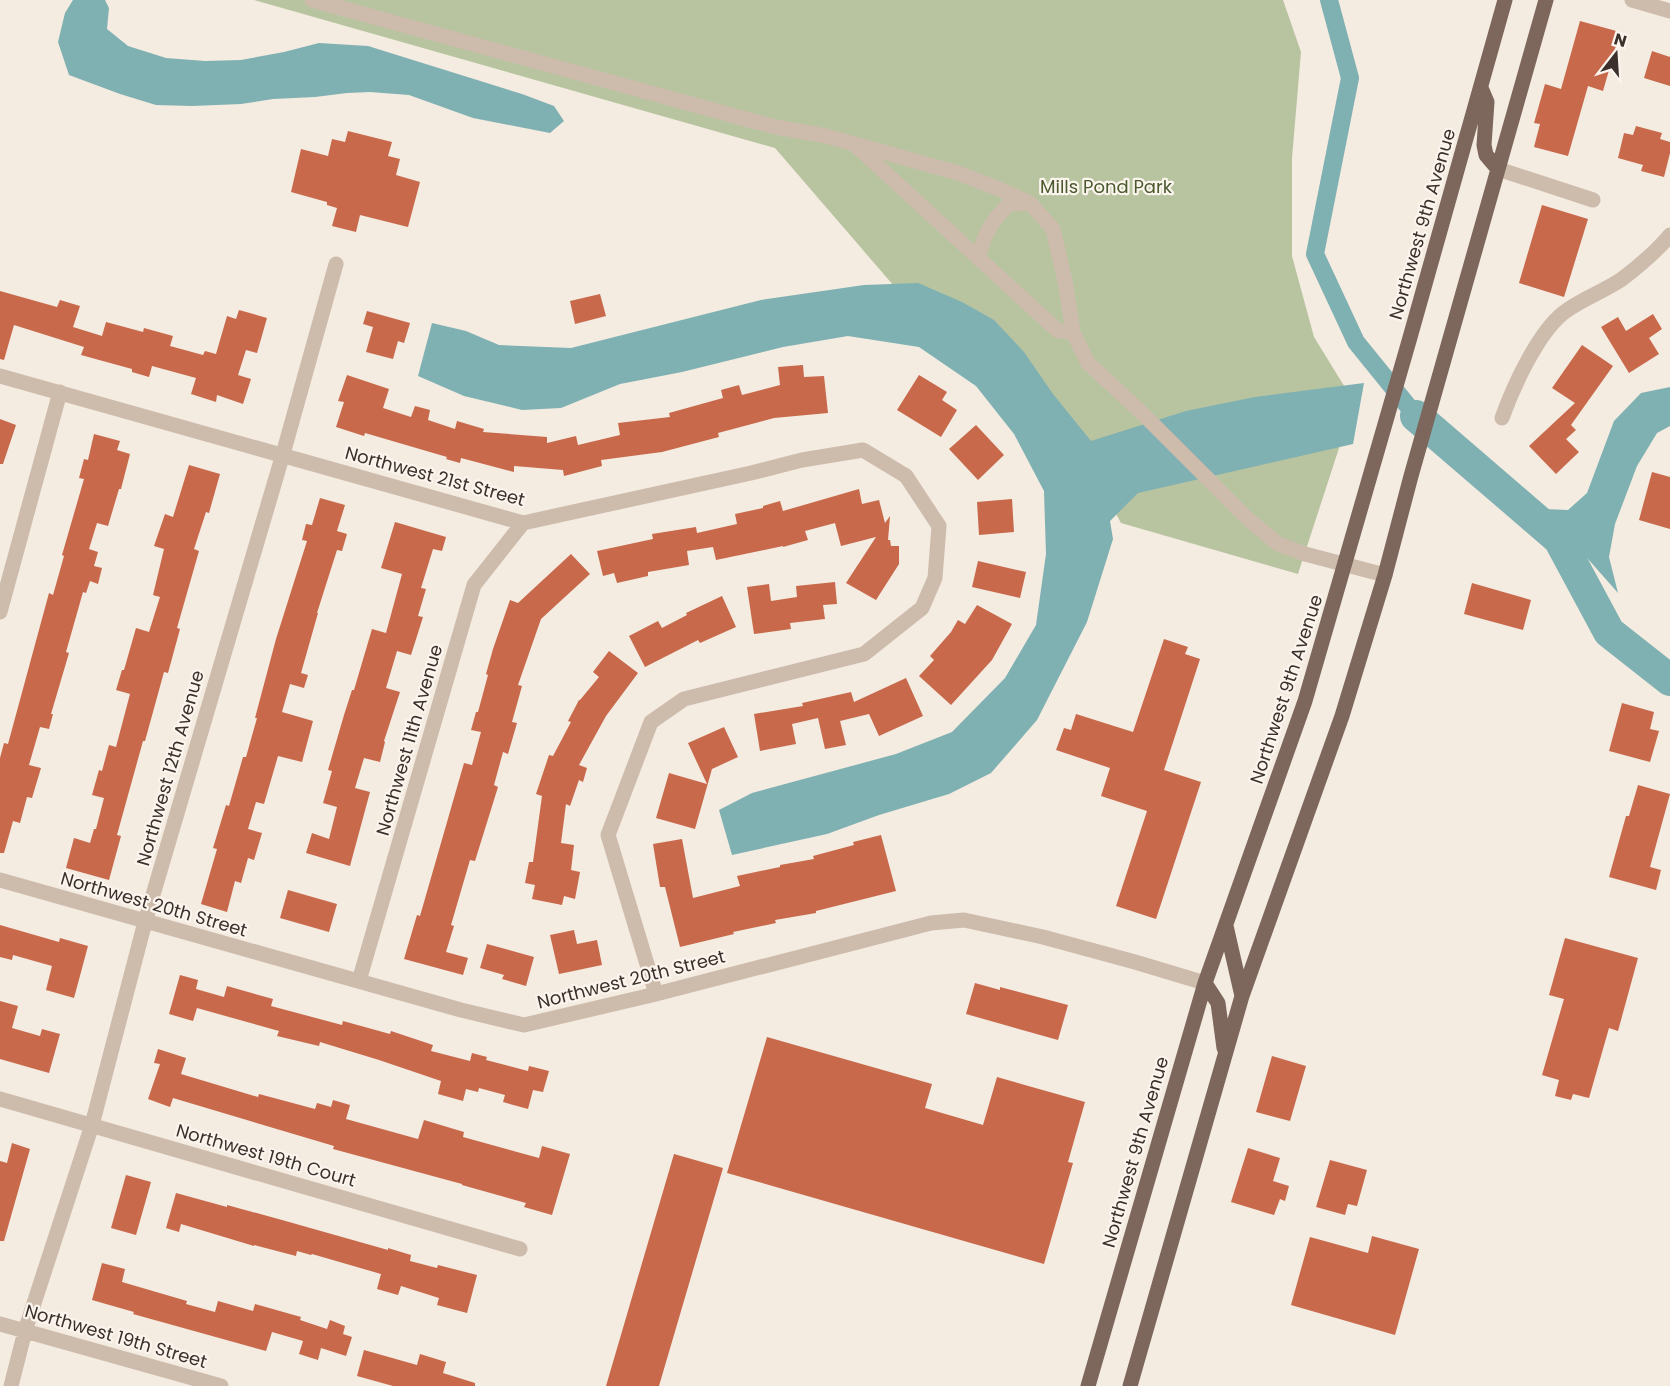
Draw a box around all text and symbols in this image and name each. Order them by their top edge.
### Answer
north arrow [1586,24,1646,84]
text: N [1611,27,1629,53]
street label: Northwest 9th Avenue [1383,126,1461,322]
park label: Mills Pond Park [1040,174,1173,199]
street label: Northwest 21st Street [342,440,528,512]
street label: Northwest 9th Avenue [1244,591,1328,787]
street label: Northwest 11th Avenue [370,642,448,838]
street label: Northwest 12th Avenue [130,667,210,869]
street label: Northwest 20th Street [58,865,250,943]
street label: Northwest 20th Street [534,944,728,1014]
street label: Northwest 9th Avenue [1096,1054,1174,1250]
street label: Northwest 19th Court [173,1117,359,1193]
street label: Northwest 19th Street [22,1298,210,1374]

